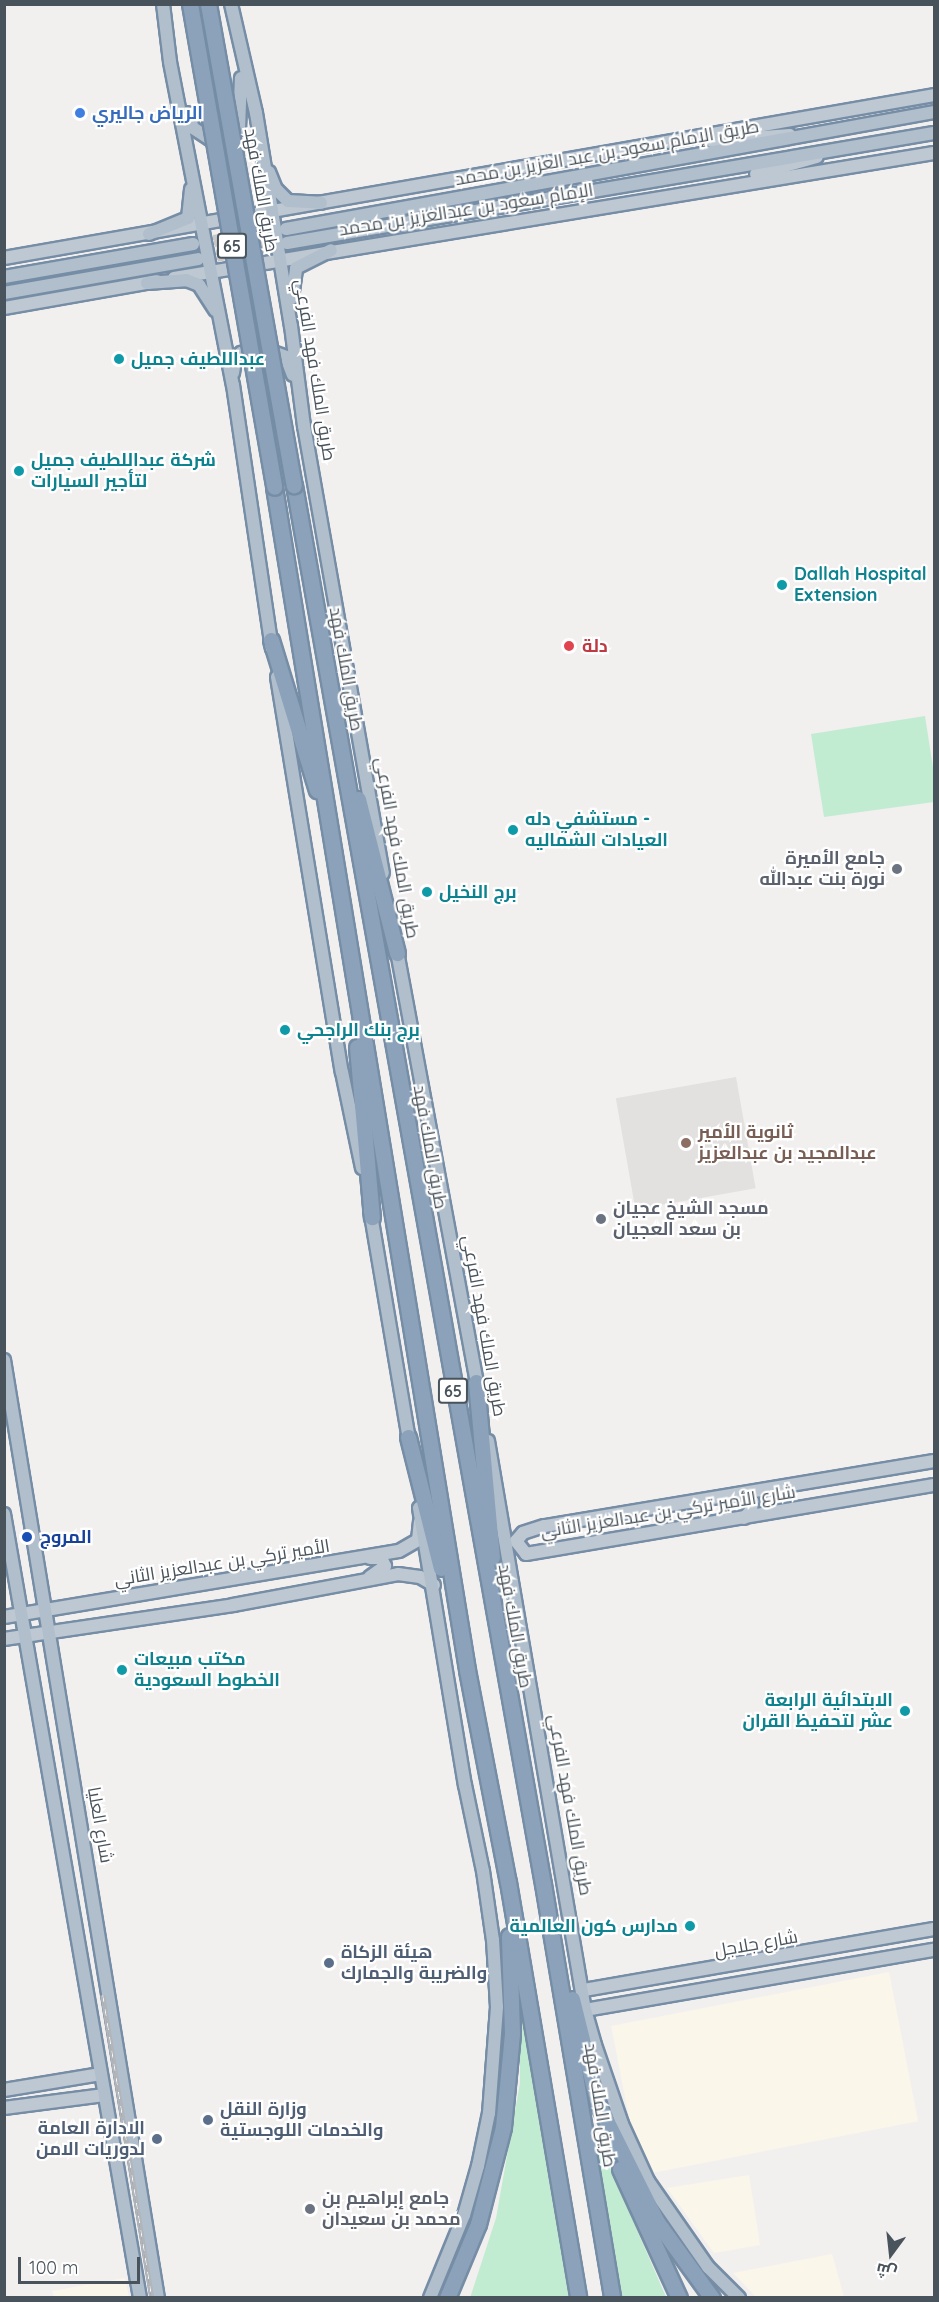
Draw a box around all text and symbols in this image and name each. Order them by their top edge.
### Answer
place label: الرياض جاليري [92,102,203,124]
marker: الرياض جاليري [73,106,87,120]
street label: طريق الإمام سعود بن عبد العزيز بن محمد [453,116,761,190]
street label: طريق الملك فهد [239,126,283,254]
street label: الإمام سعود بن عبدالعزيز بن محمد [337,179,595,241]
road number: 65 [216,233,248,259]
street label: طريق الملك فهد الفرعي [290,278,340,462]
place label: عبداللطيف جميل [131,348,265,370]
marker: عبداللطيف جميل [112,352,126,366]
place label: شركة عبداللطيف جميل لتأجير السيارات [31,450,216,492]
marker: شركة عبداللطيف جميل لتأجير السيارات [12,464,26,478]
place label: Dallah Hospital Extension [794,564,927,606]
marker: Dallah Hospital Extension [775,578,789,592]
street label: طريق الملك فهد [324,605,368,733]
place label: دلة [582,635,608,657]
marker: دلة [560,637,578,655]
street label: طريق الملك فهد الفرعي [370,756,424,940]
place label: مستشفي دله - العيادات الشماليه [525,809,668,852]
marker: مستشفي دله - العيادات الشماليه [506,823,520,837]
place label: جامع الأميرة نورة بنت عبدالله [759,848,885,890]
marker: جامع الأميرة نورة بنت عبدالله [890,862,904,876]
place label: برج النخيل [439,881,517,903]
marker: برج النخيل [420,885,434,899]
place label: برج بنك الراجحي [297,1019,420,1041]
marker: برج بنك الراجحي [278,1023,292,1037]
street label: طريق الملك فهد [408,1083,452,1211]
place label: ثانوية الأمير عبدالمجيد بن عبدالعزيز [698,1122,877,1164]
marker: ثانوية الأمير عبدالمجيد بن عبدالعزيز [679,1136,693,1150]
place label: مسجد الشيخ عجيان بن سعد العجيان [613,1198,769,1240]
marker: مسجد الشيخ عجيان بن سعد العجيان [594,1212,608,1226]
street label: طريق الملك فهد الفرعي [457,1234,511,1418]
road number: 65 [436,1378,470,1404]
street label: شارع الأمير تركي بن عبدالعزيز الثاني [539,1481,797,1543]
place label: المروج [40,1526,92,1548]
marker: المروج [18,1528,36,1546]
street label: الأمير تركي بن عبدالعزيز الثاني [113,1535,331,1591]
street label: طريق الملك فهد [493,1562,537,1690]
place label: مكتب مبيعات الخطوط السعودية [134,1649,280,1692]
marker: مكتب مبيعات الخطوط السعودية [115,1663,129,1677]
place label: الابتدائية الرابعة عشر لتحفيظ القران [743,1690,893,1732]
marker: الابتدائية الرابعة عشر لتحفيظ القران [898,1704,912,1718]
street label: طريق الملك فهد الفرعي [543,1713,597,1897]
street label: شارع العليا [83,1785,117,1865]
place label: مدارس كون العالمية [510,1915,678,1937]
marker: مدارس كون العالمية [683,1919,697,1933]
street label: شارع جلاجل [713,1926,799,1962]
place label: هيئة الزكاة والضريبة والجمارك [341,1942,487,1984]
marker: هيئة الزكاة والضريبة والجمارك [322,1956,336,1970]
street label: طريق الملك فهد [580,2041,620,2169]
place label: وزارة النقل والخدمات اللوجستية [220,2099,383,2142]
marker: وزارة النقل والخدمات اللوجستية [201,2113,215,2127]
place label: الادارة العامة لدوريات الامن [36,2118,145,2160]
marker: الادارة العامة لدوريات الامن [150,2132,164,2146]
place label: جامع إبراهيم بن محمد بن سعيدان [322,2188,461,2230]
marker: جامع إبراهيم بن محمد بن سعيدان [303,2202,317,2216]
north arrow [861,2224,921,2284]
scale bar [21,2245,142,2283]
text: 100 m [29,2256,78,2279]
text: ش [874,2259,899,2284]

